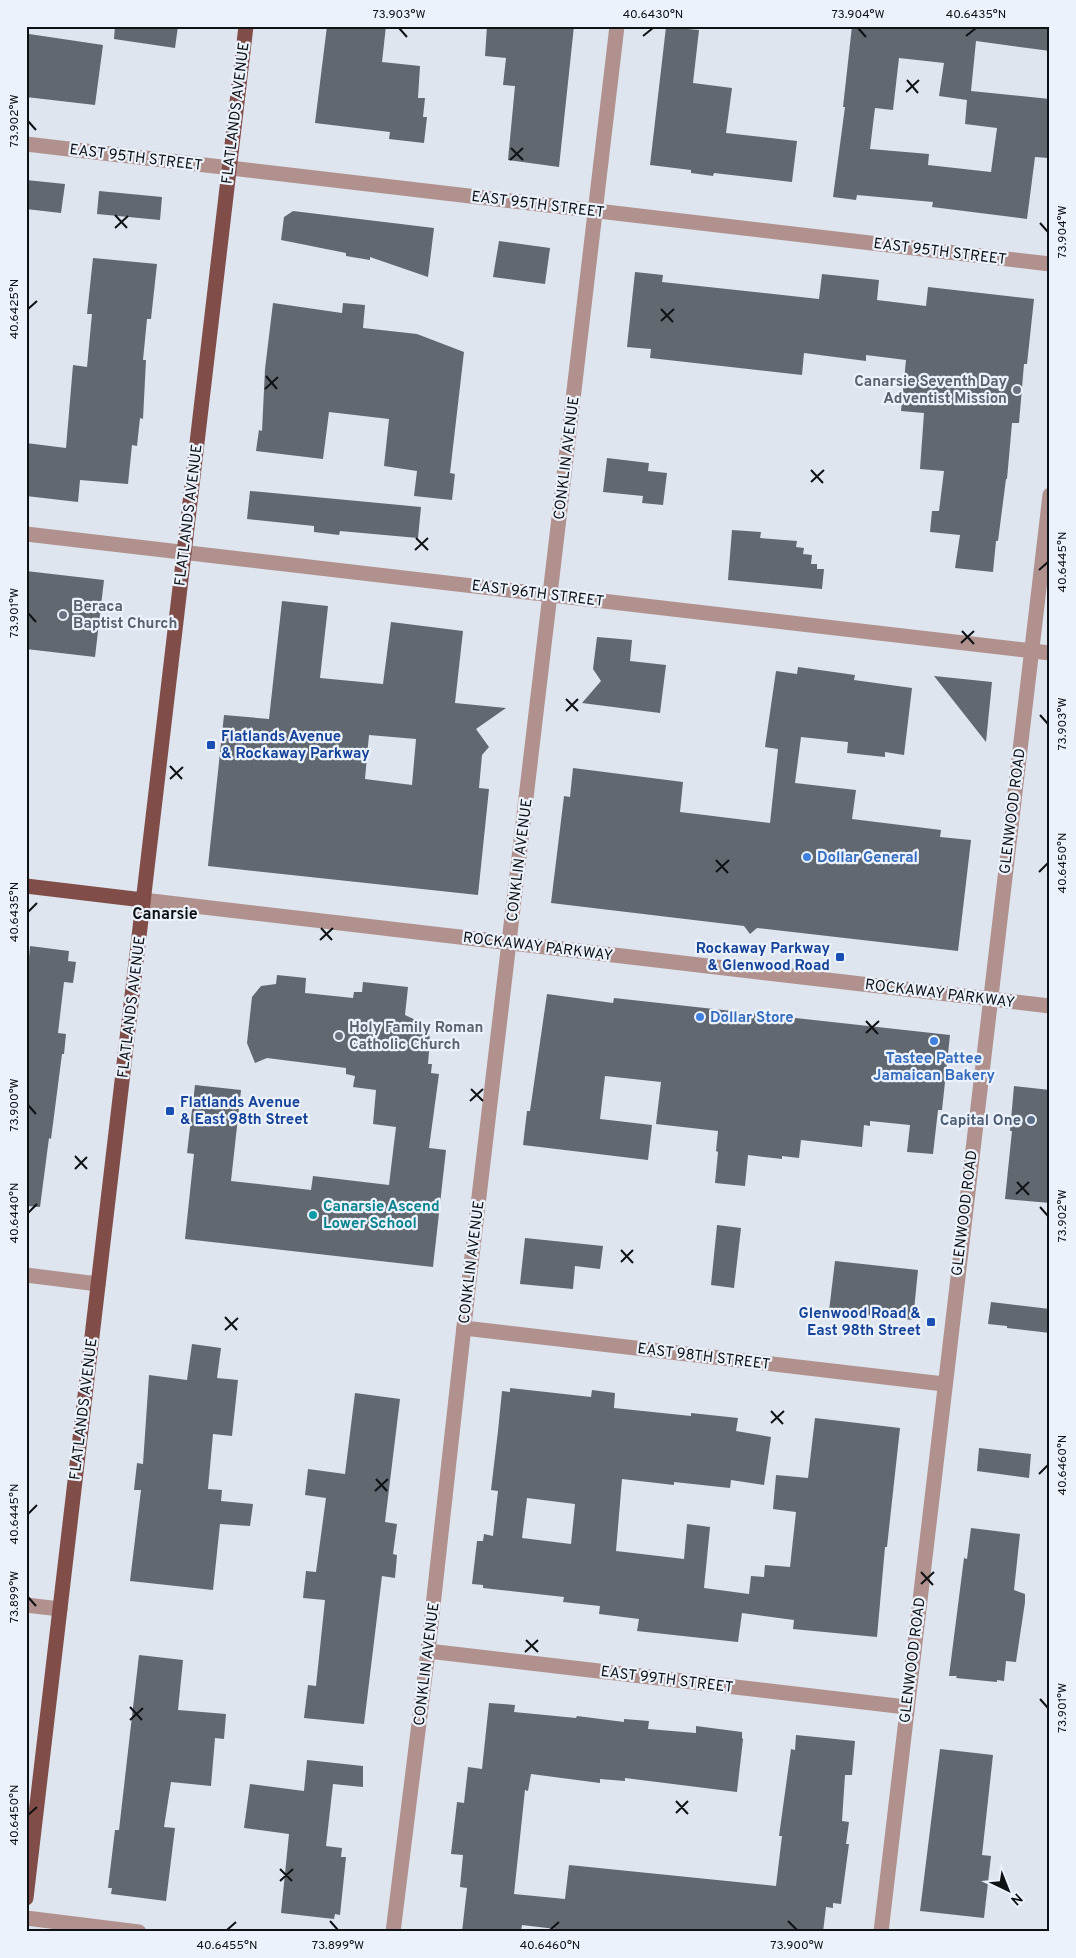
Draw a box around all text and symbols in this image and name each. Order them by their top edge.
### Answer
text: 73.903°W [373,7,425,23]
text: 40.6430°N [623,7,683,23]
text: 73.904°W [831,7,885,23]
text: 40.6435°N [946,7,1006,23]
street label: FLATLANDS AVENUE [218,41,255,185]
text: 73.902°W [7,94,23,148]
street label: EAST 95TH STREET [68,141,203,176]
street label: EAST 95TH STREET [470,188,605,223]
text: 73.904°W [1055,205,1071,259]
street label: EAST 95TH STREET [872,235,1007,270]
text: 40.6425°N [7,279,23,339]
place label: Canarsie Seventh Day Adventist Mission [854,373,1007,409]
marker: Canarsie Seventh Day Adventist Mission [1011,384,1023,396]
street label: CONKLIN AVENUE [551,395,584,521]
street label: FLATLANDS AVENUE [171,443,208,587]
text: 40.6445°N [1055,532,1071,592]
street label: EAST 96TH STREET [471,577,605,612]
text: 73.901°W [7,588,23,638]
place label: Beraca Baptist Church [73,598,177,634]
marker: Beraca Baptist Church [57,609,69,621]
text: 73.903°W [1055,698,1071,750]
place label: Flatlands Avenue & Rockaway Parkway [221,728,370,764]
marker: Flatlands Avenue & Rockaway Parkway [205,739,217,751]
street label: GLENWOOD ROAD [996,747,1031,875]
street label: CONKLIN AVENUE [504,797,537,923]
text: 40.6450°N [1055,832,1071,894]
place label: Dollar General [817,849,918,868]
marker: Dollar General [801,851,813,863]
text: 40.6435°N [7,882,23,942]
district label: Canarsie [132,905,198,925]
street label: ROCKAWAY PARKWAY [462,929,614,966]
street label: FLATLANDS AVENUE [114,935,151,1079]
place label: Rockaway Parkway & Glenwood Road [696,940,830,976]
marker: Rockaway Parkway & Glenwood Road [834,951,846,963]
street label: ROCKAWAY PARKWAY [864,976,1016,1013]
place label: Dollar Store [710,1009,794,1028]
marker: Dollar Store [694,1011,706,1023]
place label: Holy Family Roman Catholic Church [349,1019,483,1055]
marker: Holy Family Roman Catholic Church [333,1030,345,1042]
marker: Tastee Pattee Jamaican Bakery [928,1035,940,1047]
place label: Tastee Pattee Jamaican Bakery [873,1050,995,1086]
text: 73.900°W [7,1078,23,1132]
place label: Flatlands Avenue & East 98th Street [180,1094,309,1130]
marker: Flatlands Avenue & East 98th Street [164,1105,176,1117]
place label: Capital One [940,1112,1021,1131]
marker: Capital One [1025,1114,1037,1126]
street label: GLENWOOD ROAD [948,1149,983,1277]
text: 40.6440°N [7,1182,23,1244]
text: 73.902°W [1055,1189,1071,1243]
place label: Canarsie Ascend Lower School [323,1198,440,1234]
street label: CONKLIN AVENUE [456,1199,489,1325]
marker: Canarsie Ascend Lower School [307,1209,319,1221]
place label: Glenwood Road & East 98th Street [799,1305,921,1341]
marker: Glenwood Road & East 98th Street [925,1316,937,1328]
street label: FLATLANDS AVENUE [66,1337,103,1481]
street label: EAST 98TH STREET [636,1340,771,1375]
text: 40.6460°N [1055,1435,1071,1495]
text: 40.6445°N [7,1484,23,1544]
text: 73.899°W [7,1571,23,1623]
street label: GLENWOOD ROAD [896,1596,931,1724]
street label: CONKLIN AVENUE [411,1601,444,1727]
street label: EAST 99TH STREET [599,1663,734,1698]
text: 73.901°W [1055,1683,1071,1733]
text: 40.6450°N [7,1784,23,1846]
north arrow [984,1866,1034,1916]
text: N [1006,1889,1025,1908]
text: 40.6455°N [197,1938,257,1954]
text: 73.899°W [312,1938,364,1954]
text: 40.6460°N [520,1938,580,1954]
text: 73.900°W [770,1938,824,1954]

